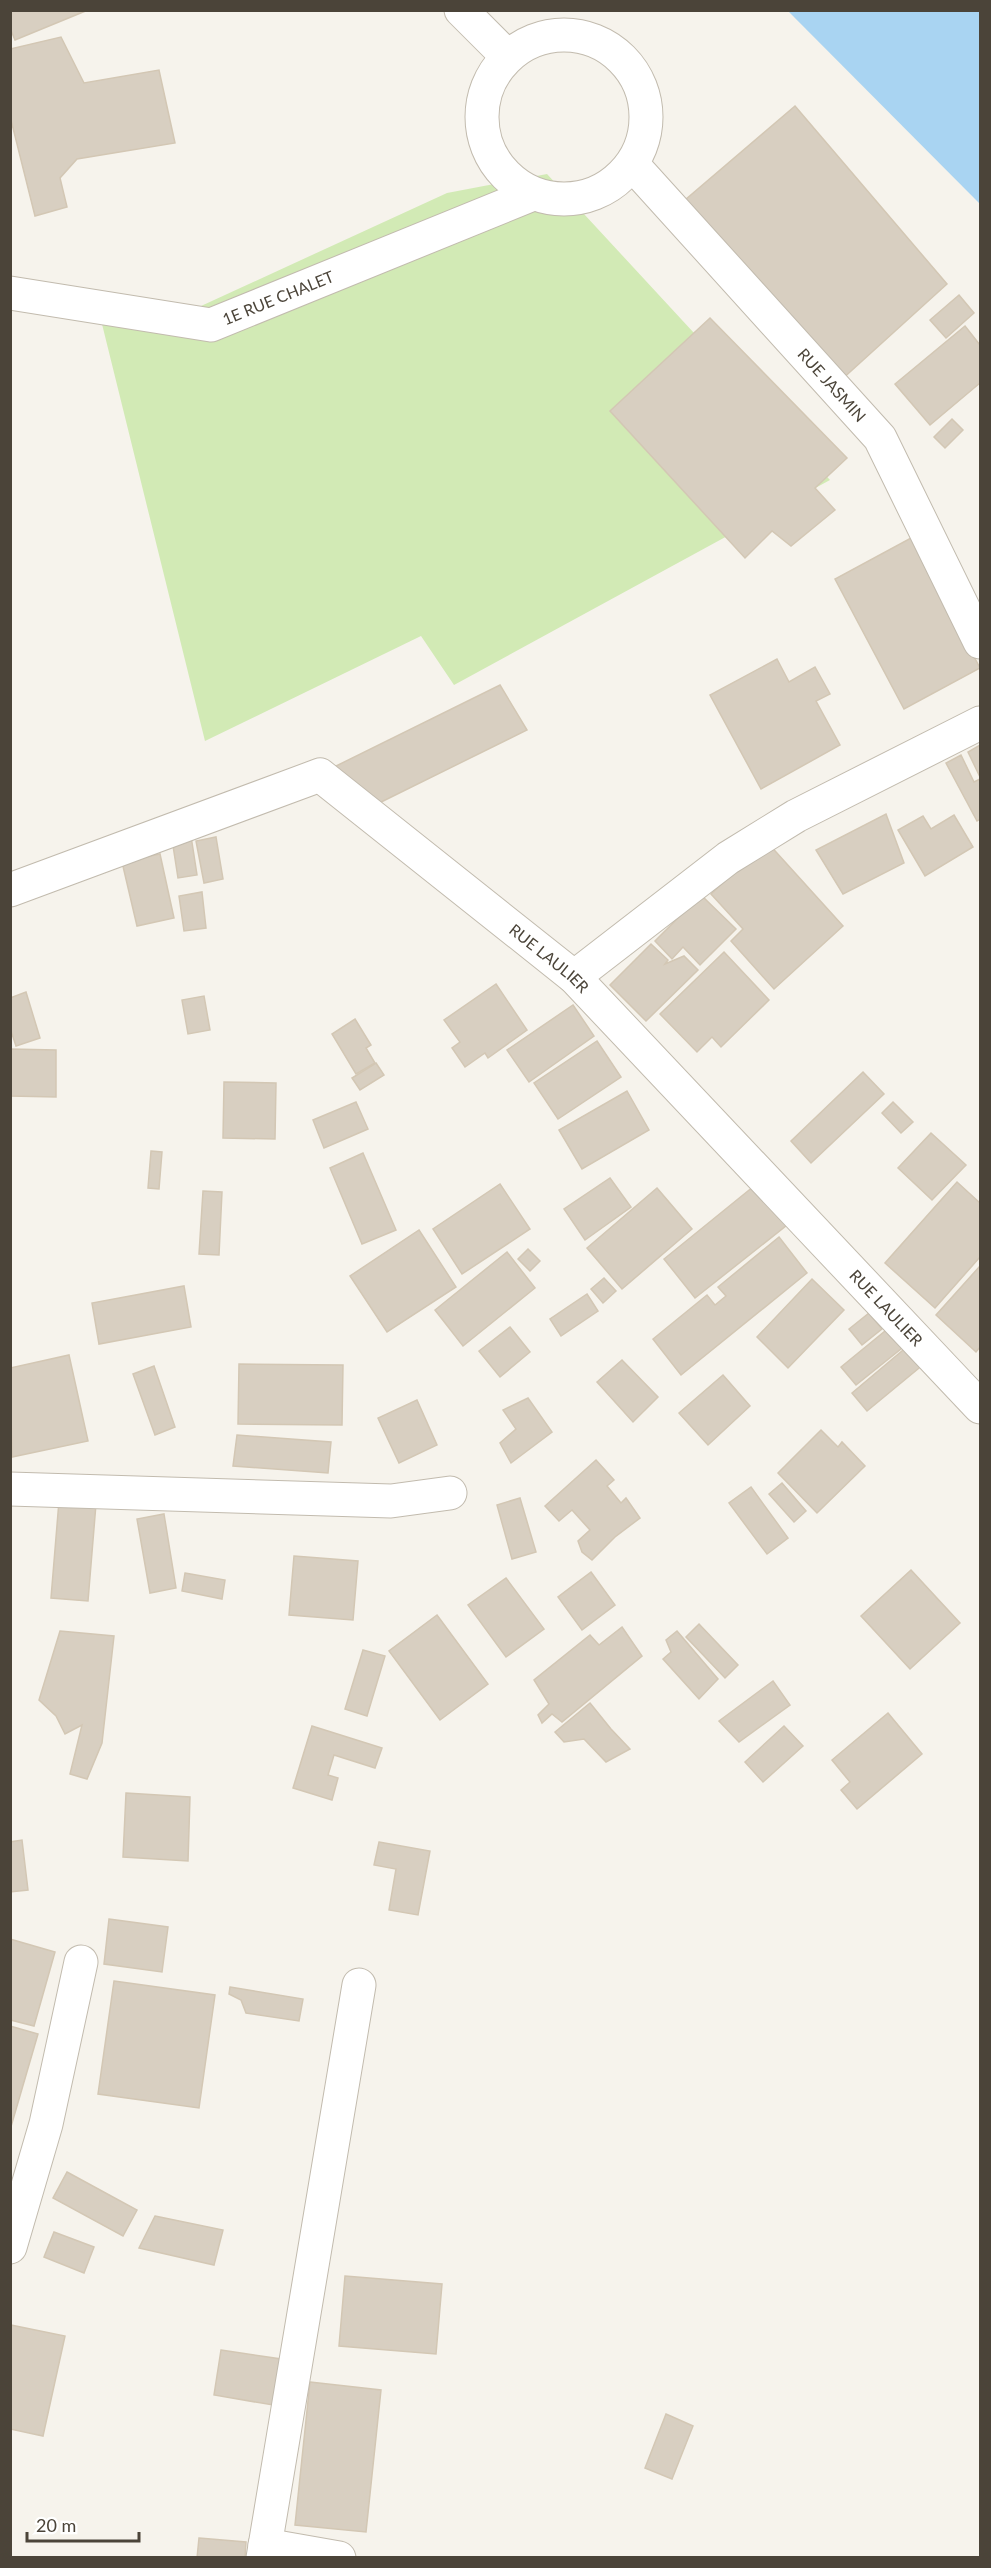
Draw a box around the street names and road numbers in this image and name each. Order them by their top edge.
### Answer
street label: 1E RUE CHALET [220,266,337,328]
street label: RUE JASMIN [794,344,870,425]
street label: RUE LAULIER [506,919,593,996]
street label: RUE LAULIER [846,1265,927,1349]

